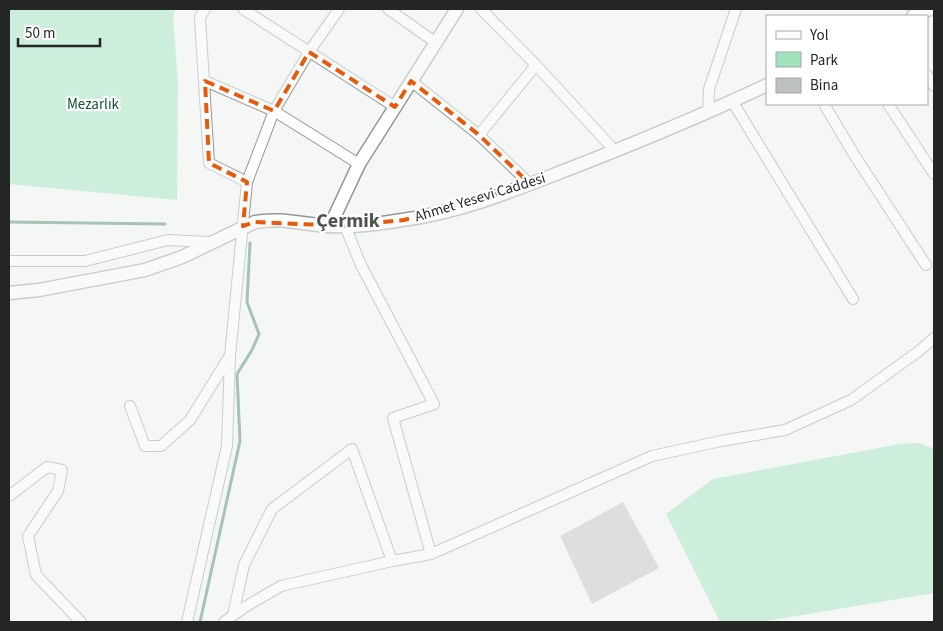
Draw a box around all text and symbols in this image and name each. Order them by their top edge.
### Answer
scale bar [18,15,100,47]
legend [766,15,928,105]
text: 50 m [25,23,55,44]
text: Yol [809,25,829,46]
text: Park [810,50,839,71]
text: Bina [810,75,838,96]
park label: Mezarlık [67,94,120,115]
street label: Ahmet Yesevi Caddesi [412,168,548,227]
district label: Çermik [316,207,380,235]

